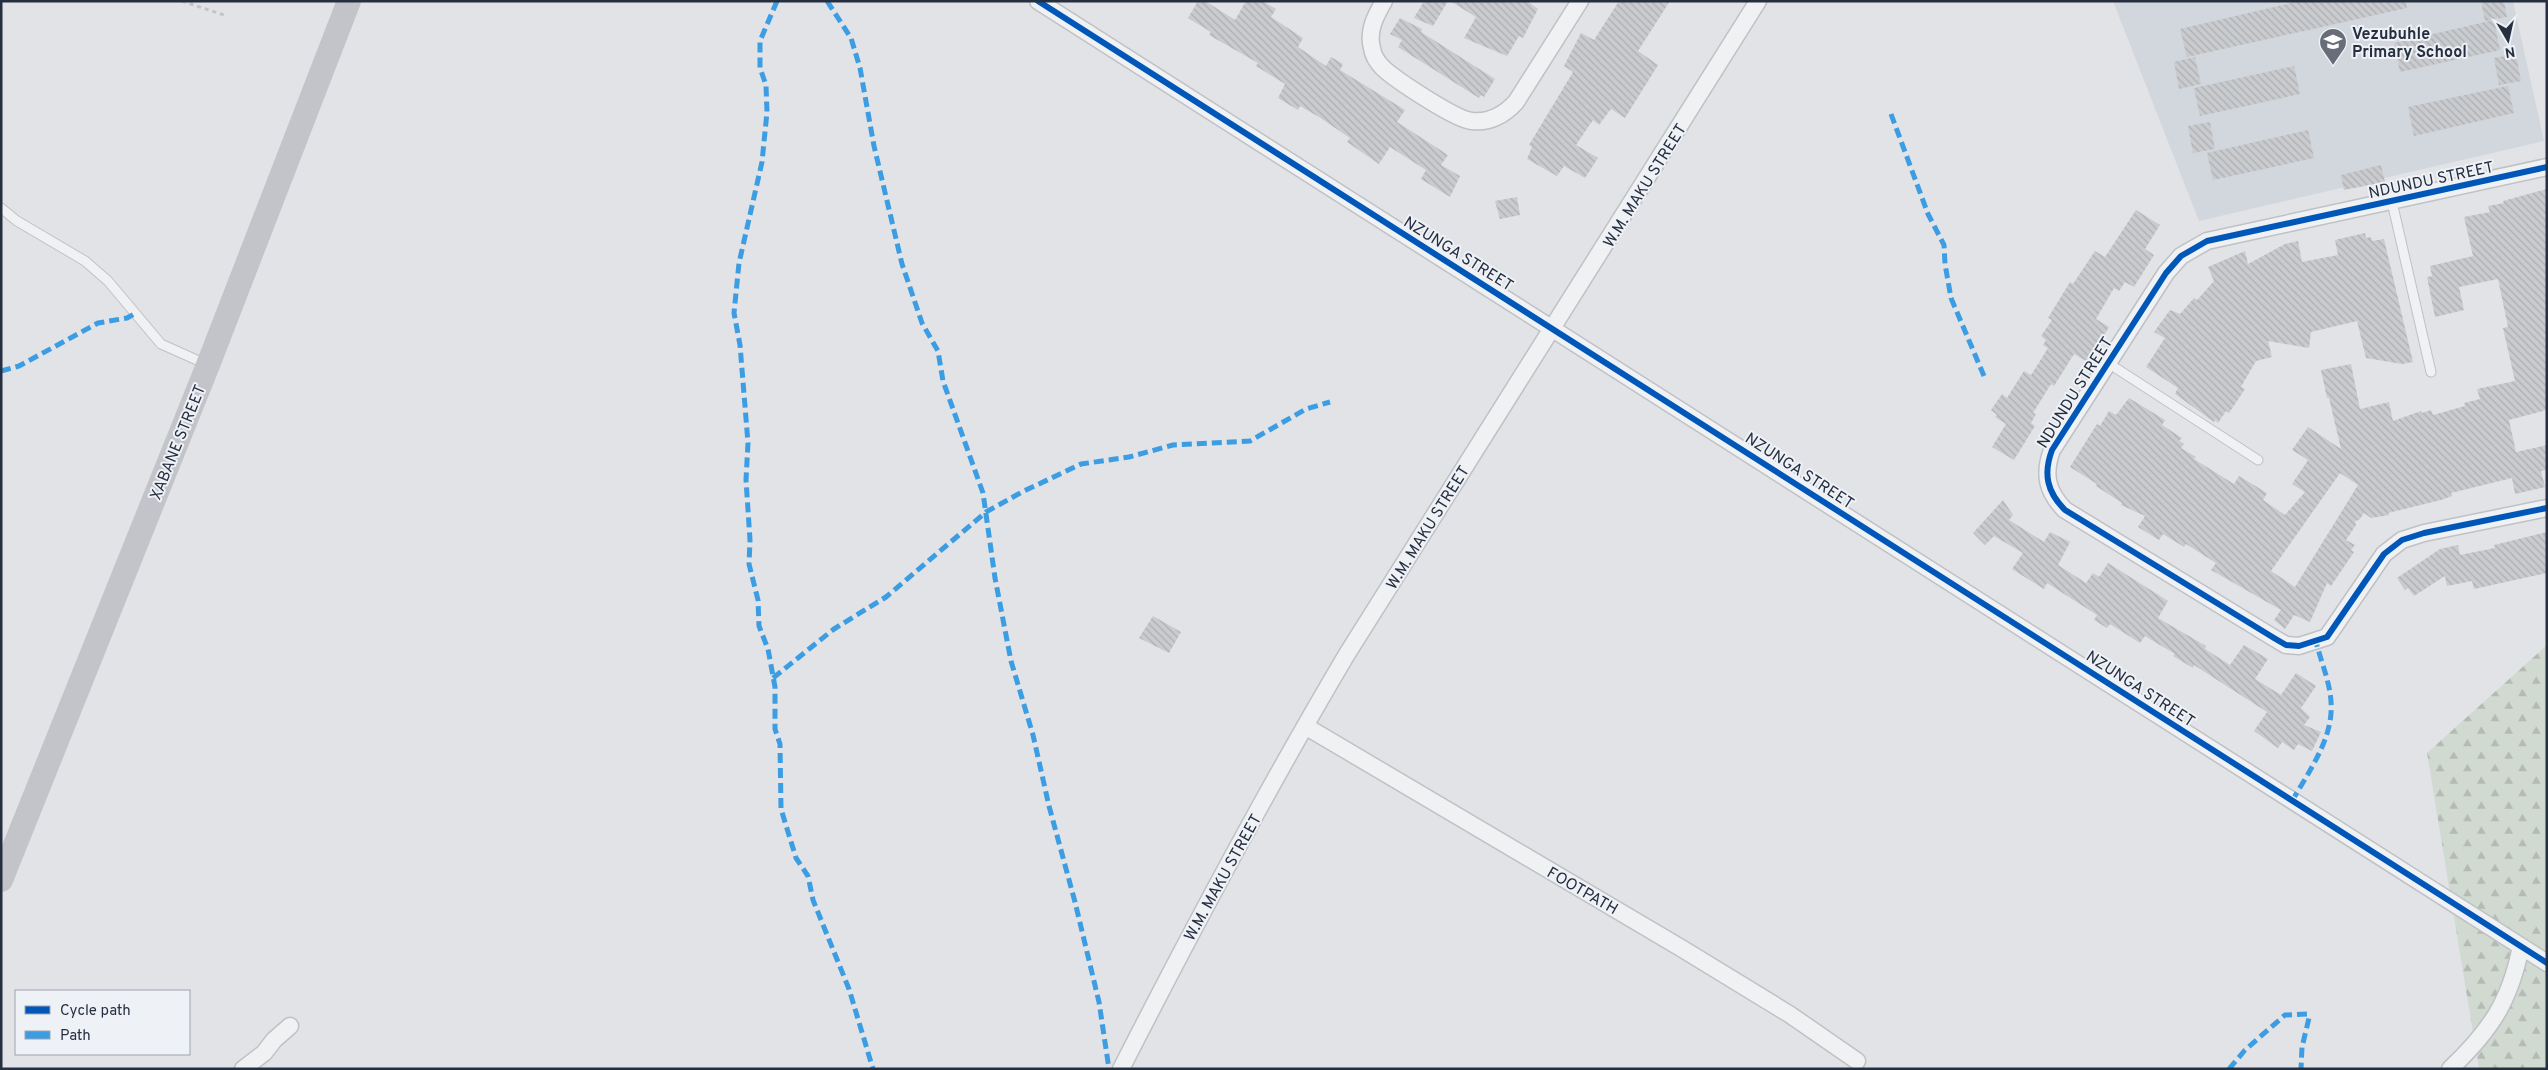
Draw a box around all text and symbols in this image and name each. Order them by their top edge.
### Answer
north arrow [2483,15,2533,65]
place label: Vezubuhle Primary School [2352,25,2467,63]
school or university icon: Vezubuhle Primary School [2318,27,2348,66]
text: N [2503,42,2516,61]
street label: W.M. MAKU STREET [1600,120,1692,252]
street label: NDUNDU STREET [2367,158,2496,204]
street label: NZUNGA STREET [1399,213,1517,297]
street label: NDUNDU STREET [2033,334,2118,453]
street label: XABANE STREET [147,382,211,503]
street label: NZUNGA STREET [1741,429,1857,514]
street label: W.M. MAKU STREET [1383,462,1475,594]
street label: NZUNGA STREET [2082,647,2198,732]
street label: W.M. MAKU STREET [1181,811,1267,945]
street label: FOOTPATH [1543,863,1621,920]
legend [15,990,190,1055]
text: Cycle path [60,1002,131,1021]
text: Path [60,1027,91,1046]

